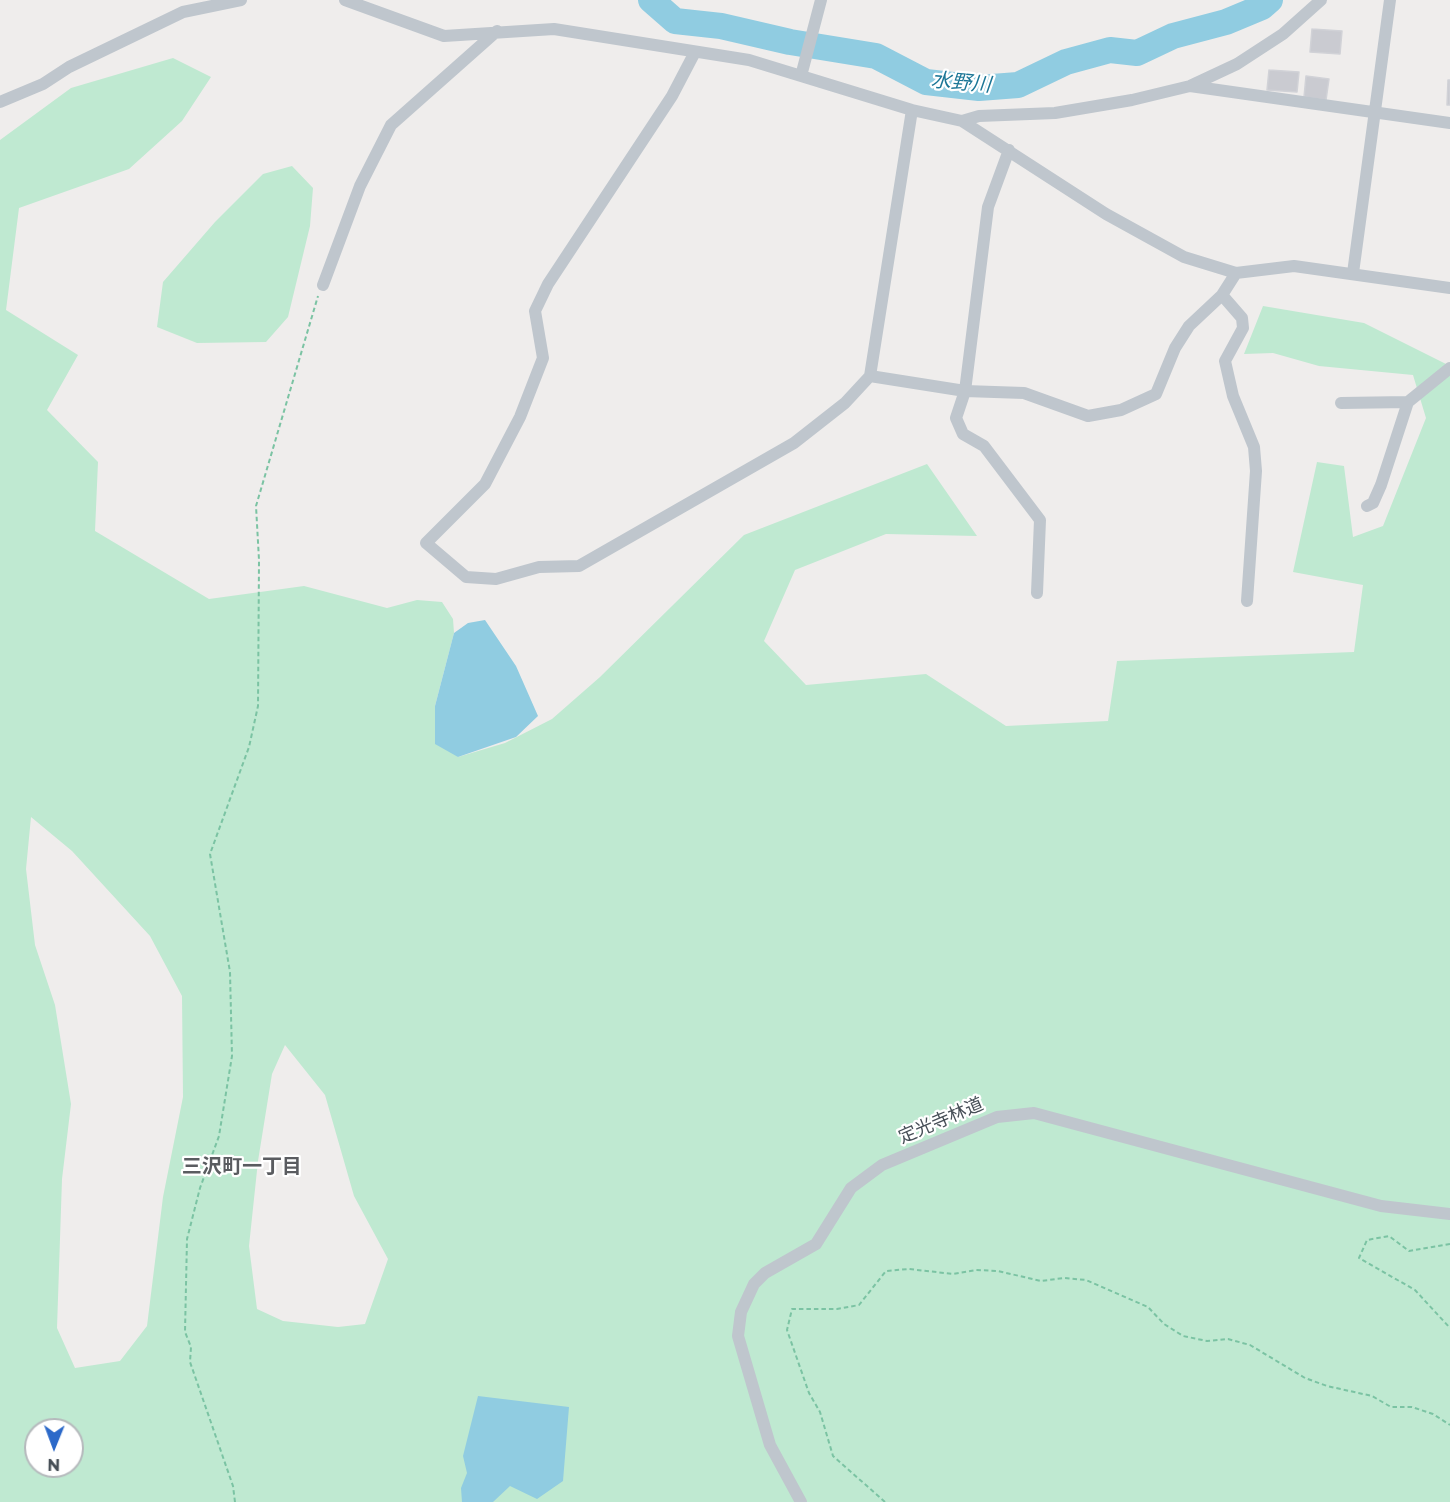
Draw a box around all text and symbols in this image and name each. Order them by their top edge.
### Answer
water label: 水野川 [930,68,992,98]
street label: 定光寺林道 [895,1093,987,1149]
district label: 三沢町一丁目 [182,1155,302,1179]
north arrow [24,1418,84,1478]
text: N [47,1455,60,1474]

